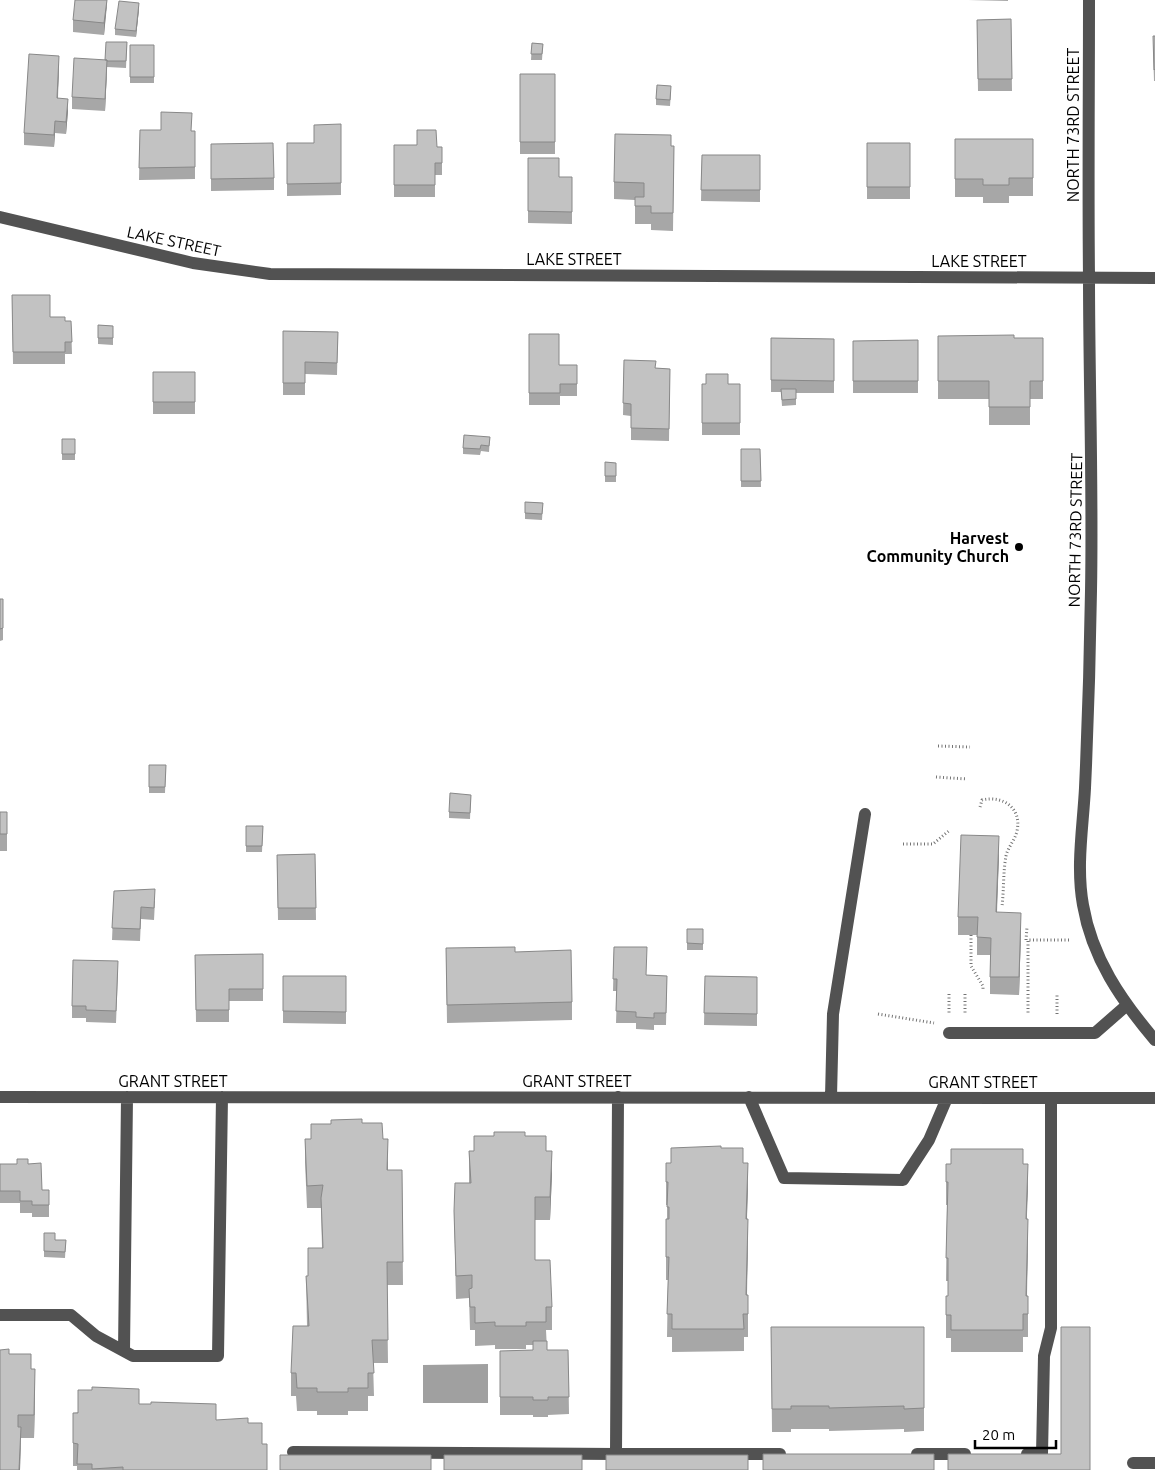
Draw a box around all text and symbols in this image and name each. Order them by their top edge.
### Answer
street label: NORTH 73RD STREET [1064,48,1082,202]
street label: LAKE STREET [125,222,223,260]
street label: LAKE STREET [526,250,622,268]
street label: LAKE STREET [931,252,1027,270]
street label: NORTH 73RD STREET [1065,452,1085,607]
place label: Harvest Community Church [867,529,1009,565]
marker: Harvest Community Church [1013,541,1025,553]
street label: GRANT STREET [118,1072,228,1090]
street label: GRANT STREET [522,1072,632,1090]
street label: GRANT STREET [928,1073,1038,1091]
scale bar [975,1418,1056,1450]
text: 20 m [982,1426,1015,1443]

